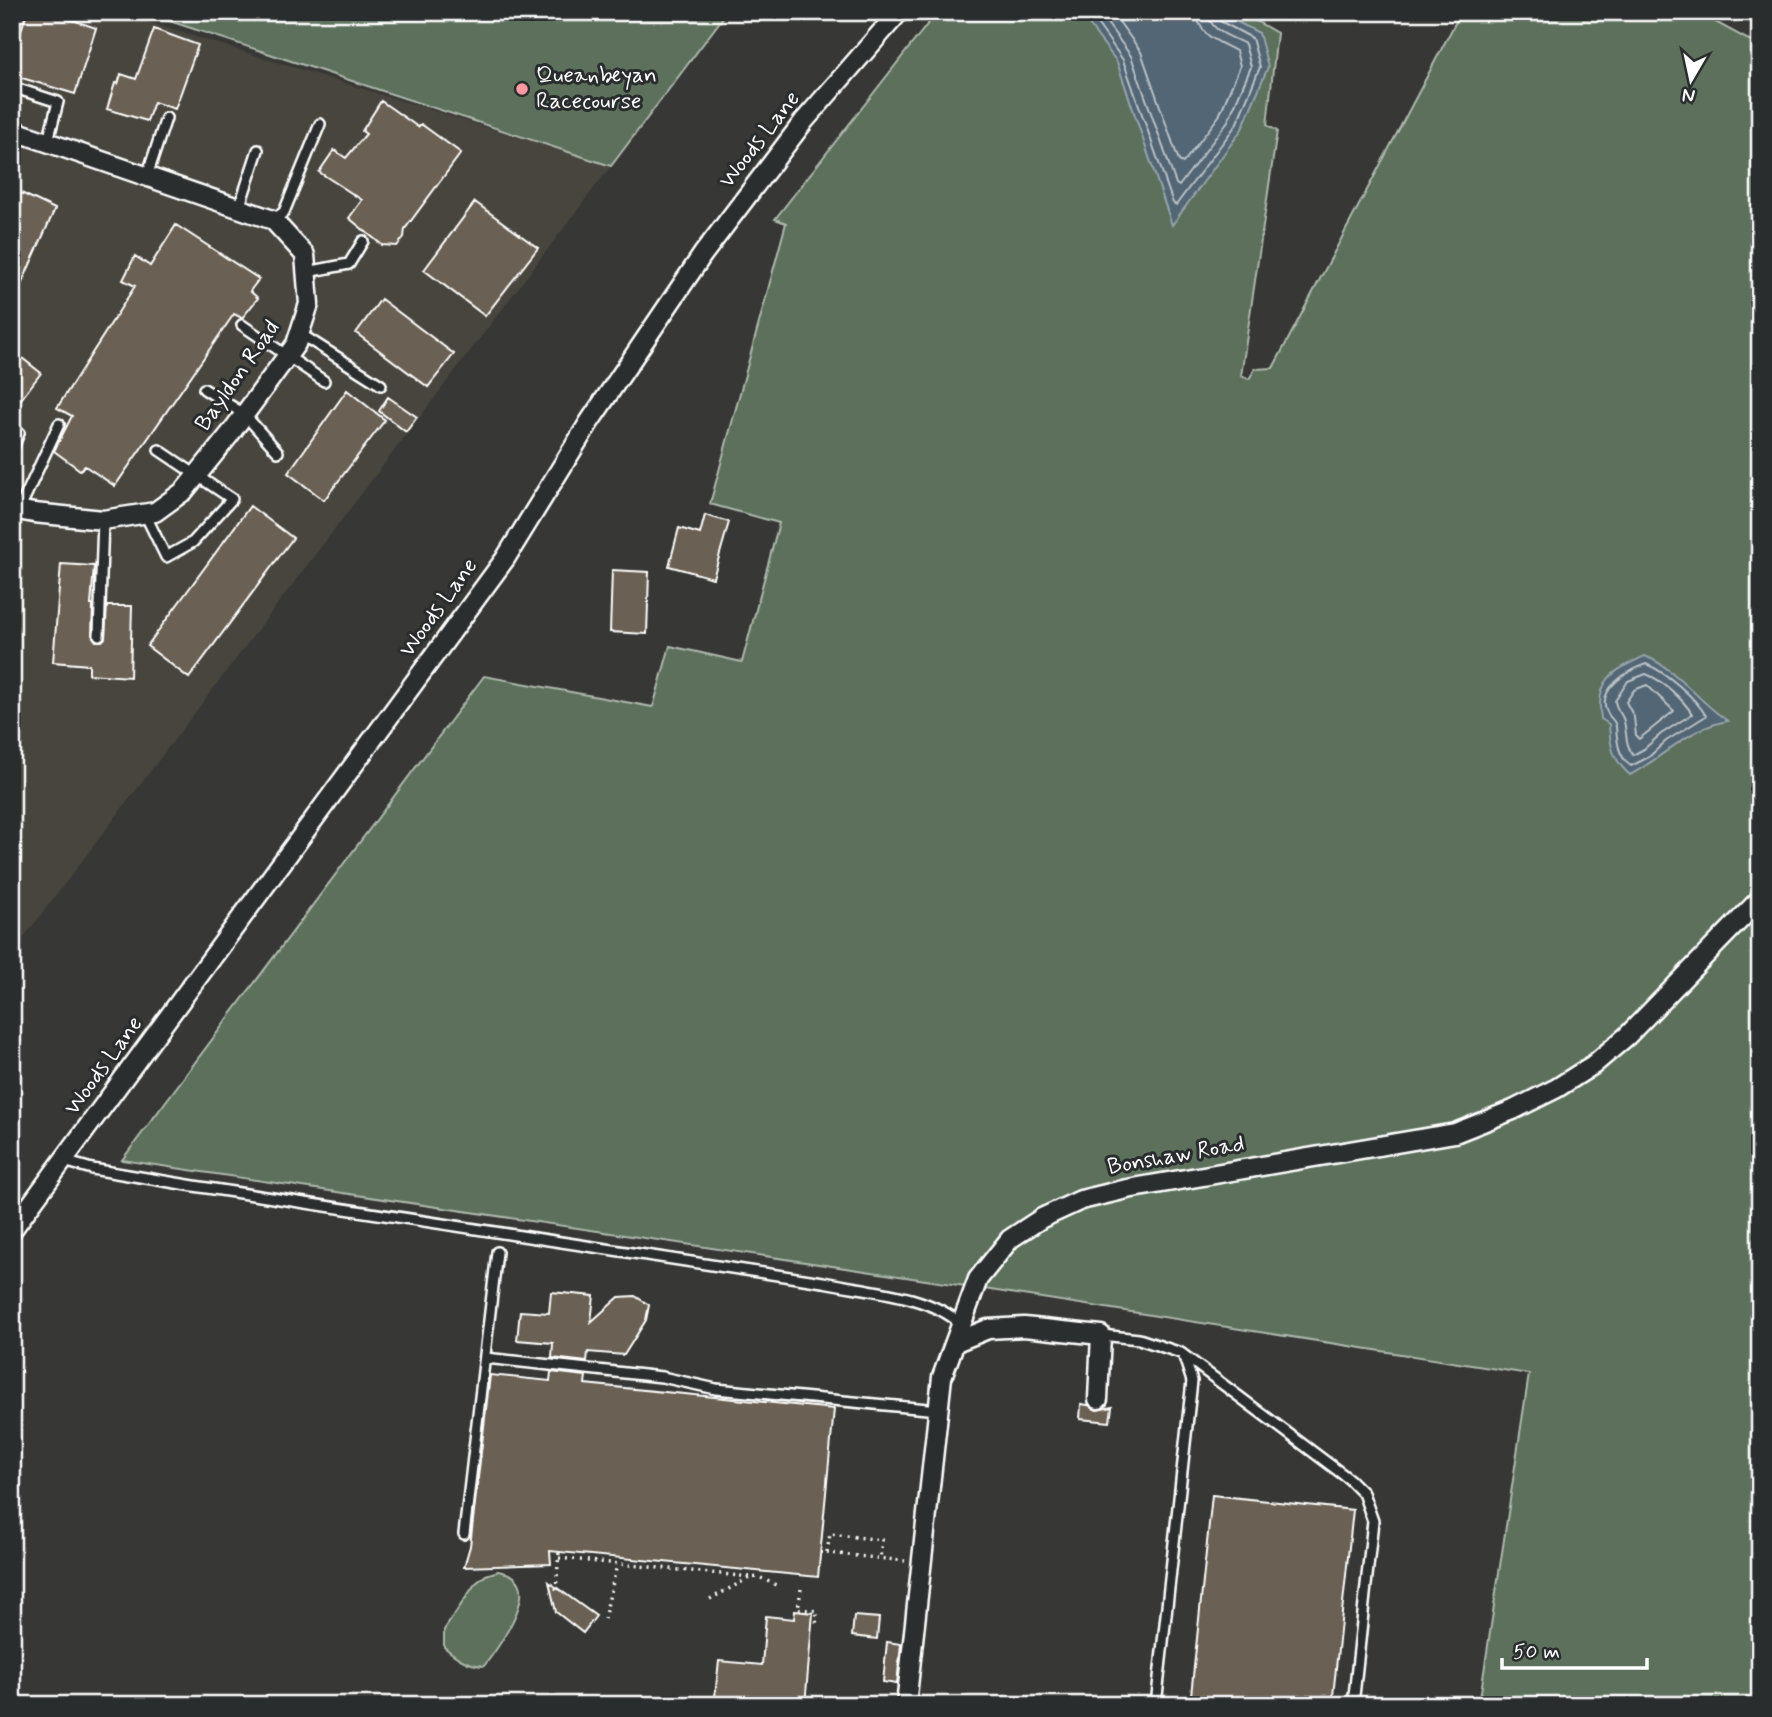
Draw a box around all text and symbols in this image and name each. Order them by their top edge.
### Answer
north arrow [1656,46,1726,116]
place label: Queanbeyan Racecourse [536,61,657,117]
marker: Queanbeyan Racecourse [514,81,530,97]
text: N [1680,82,1697,109]
street label: Woods Lane [713,85,807,195]
street label: Bayldon Road [189,315,287,437]
street label: Woods Lane [393,552,485,664]
street label: Woods Lane [58,1010,150,1122]
street label: Bonshaw Road [1105,1129,1247,1183]
scale bar [1502,1626,1648,1670]
text: 50 m [1513,1638,1560,1666]

